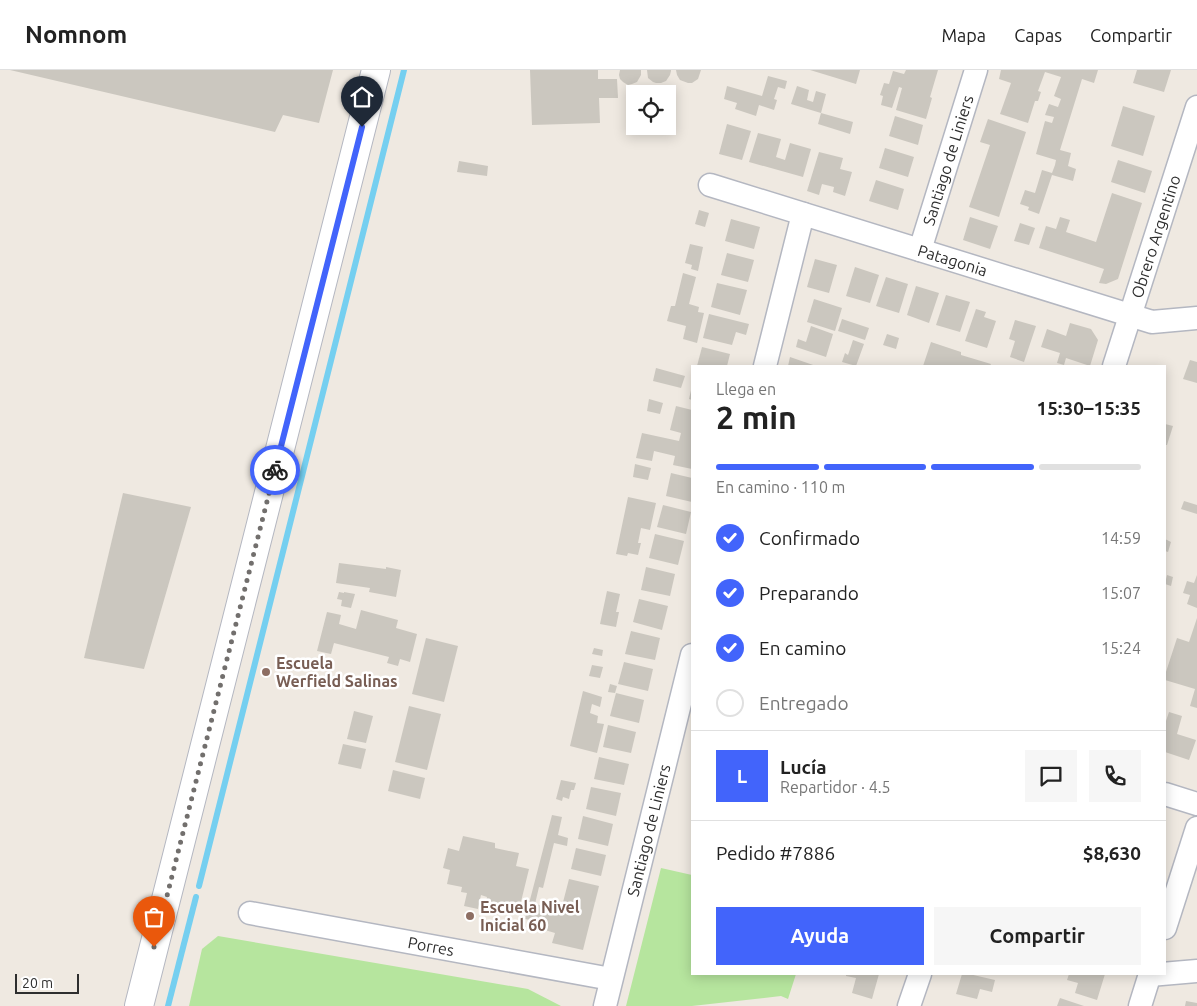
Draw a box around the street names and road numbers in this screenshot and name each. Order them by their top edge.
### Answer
street label: Santiago de Liniers [919,93,977,228]
street label: Obrero Argentino [1127,173,1184,300]
street label: Patagonia [916,241,990,279]
street label: Santiago de Liniers [624,762,674,898]
street label: Porres [406,933,456,959]

